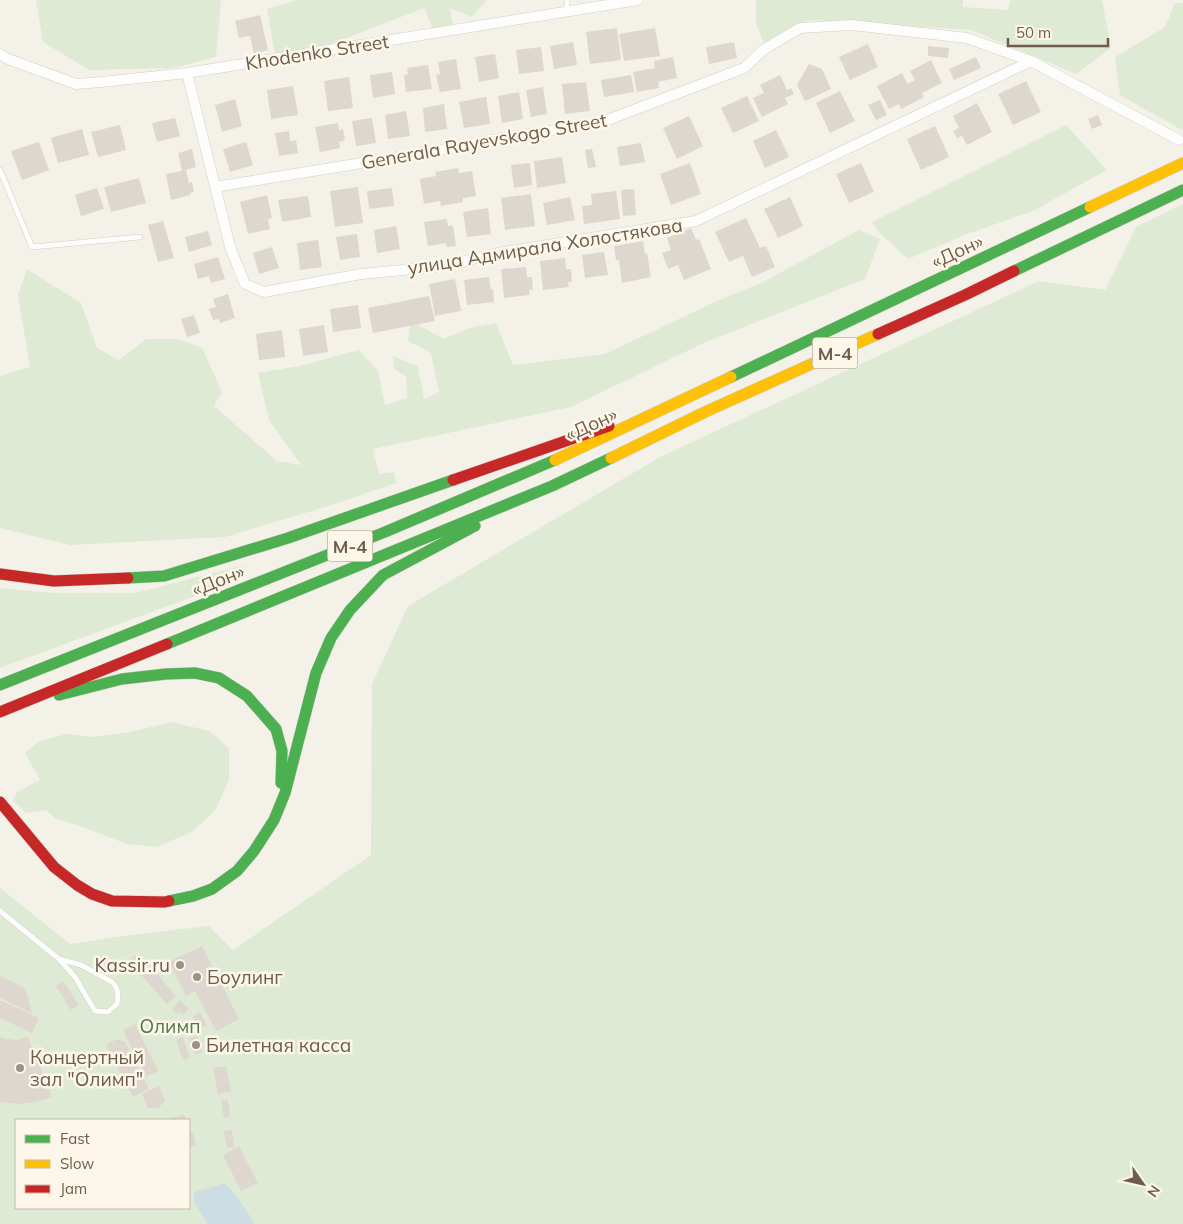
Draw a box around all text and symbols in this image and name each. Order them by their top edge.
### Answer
scale bar [1008,15,1108,47]
text: 50 m [1016,23,1051,42]
street label: Khodenko Street [244,29,391,75]
street label: Generala Rayevskogo Street [359,108,609,174]
street label: улица Адмирала Холостякова [406,212,684,280]
street label: «Дон» [927,229,987,273]
road number: М-4 [812,338,858,368]
street label: «Дон» [561,402,621,446]
road number: М-4 [328,530,372,562]
street label: «Дон» [188,559,248,601]
place label: Kassir.ru [95,953,170,977]
marker: Kassir.ru [174,959,186,971]
place label: Боулинг [207,965,283,989]
marker: Боулинг [191,971,203,983]
park label: Олимп [139,1014,201,1038]
place label: Билетная касса [206,1033,351,1057]
marker: Билетная касса [190,1039,202,1051]
place label: Концертный зал "Олимп" [30,1045,144,1091]
marker: Концертный зал "Олимп" [14,1062,26,1074]
legend [15,1119,190,1209]
text: Fast [60,1129,90,1148]
text: Slow [60,1154,94,1173]
north arrow [1118,1159,1168,1209]
text: Jam [60,1179,87,1198]
text: N [1143,1182,1164,1201]

